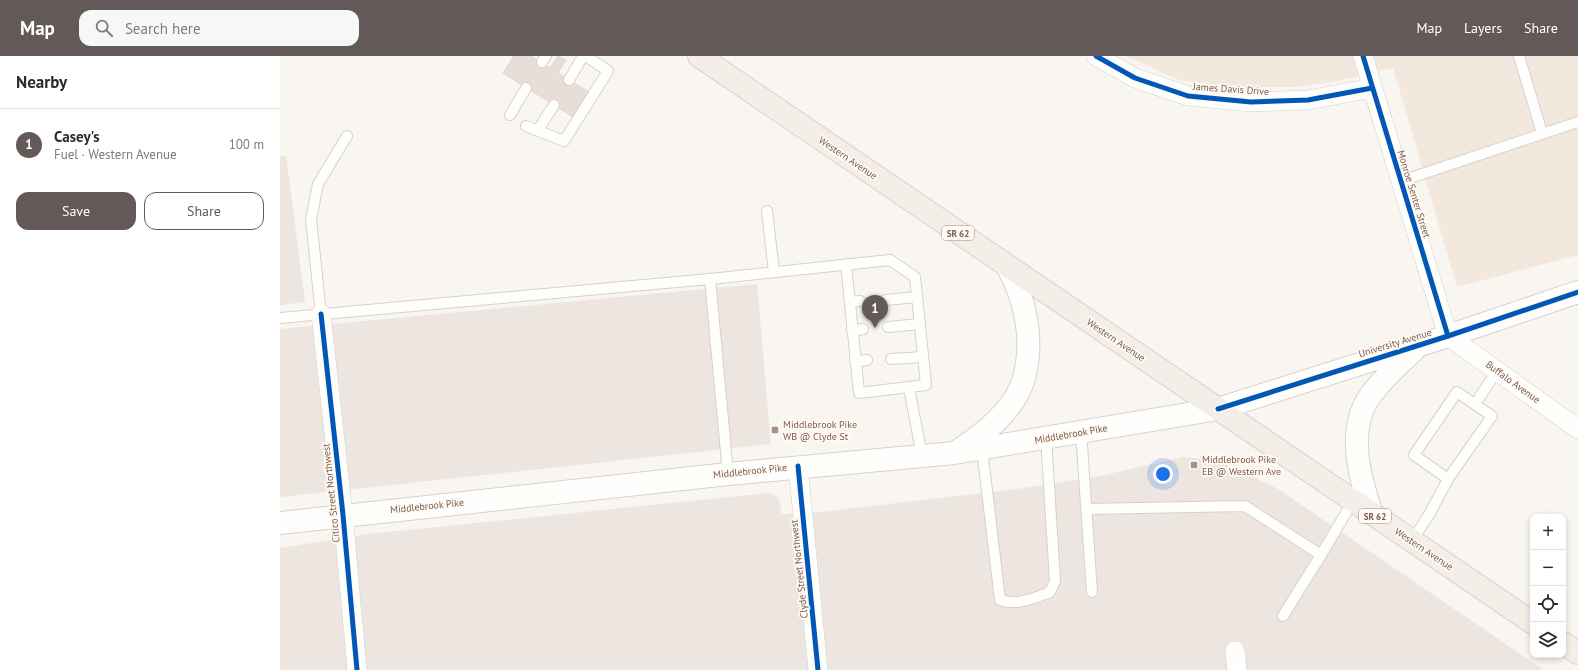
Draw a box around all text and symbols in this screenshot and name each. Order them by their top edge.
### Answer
search box [79,10,359,46]
text: Map [20,16,55,40]
icon: search [93,17,115,39]
text: Search here [125,19,201,38]
text: Map [1416,19,1442,37]
text: Layers [1464,19,1502,37]
text: Share [1524,19,1558,37]
text: Nearby [16,71,67,93]
street label: James Davis Drive [1192,80,1269,98]
text: Casey's [54,127,100,146]
street label: Western Avenue [816,134,880,182]
text: 1 [25,136,33,153]
text: 100 m [229,136,264,153]
text: Fuel · Western Avenue [54,146,177,163]
street label: Monroe Senter Street [1394,149,1434,240]
button: Save [16,192,136,230]
button: Share [144,192,264,230]
road number: SR 62 [942,226,974,240]
pin: 1 [862,295,888,328]
street label: Western Avenue [1084,316,1148,364]
street label: University Avenue [1357,326,1433,360]
street label: Buffalo Avenue [1483,358,1543,406]
place label: Middlebrook Pike WB @ Clyde St [783,418,857,443]
street label: Middlebrook Pike [1033,421,1109,447]
marker: Middlebrook Pike WB @ Clyde St [770,425,780,435]
street label: Citico Street Northwest [319,442,343,543]
place label: Middlebrook Pike EB @ Western Ave [1202,453,1281,478]
marker: Middlebrook Pike EB @ Western Ave [1189,460,1199,470]
street label: Middlebrook Pike [712,461,788,481]
your location [1153,464,1173,484]
street label: Middlebrook Pike [389,496,465,516]
road number: SR 62 [1359,509,1391,523]
map controls [1530,514,1566,658]
button: + [1530,514,1566,550]
street label: Clyde Street Northwest [787,518,811,619]
street label: Western Avenue [1392,525,1456,573]
button: − [1530,550,1566,586]
button: locate [1530,586,1566,622]
button: layers [1530,622,1566,658]

